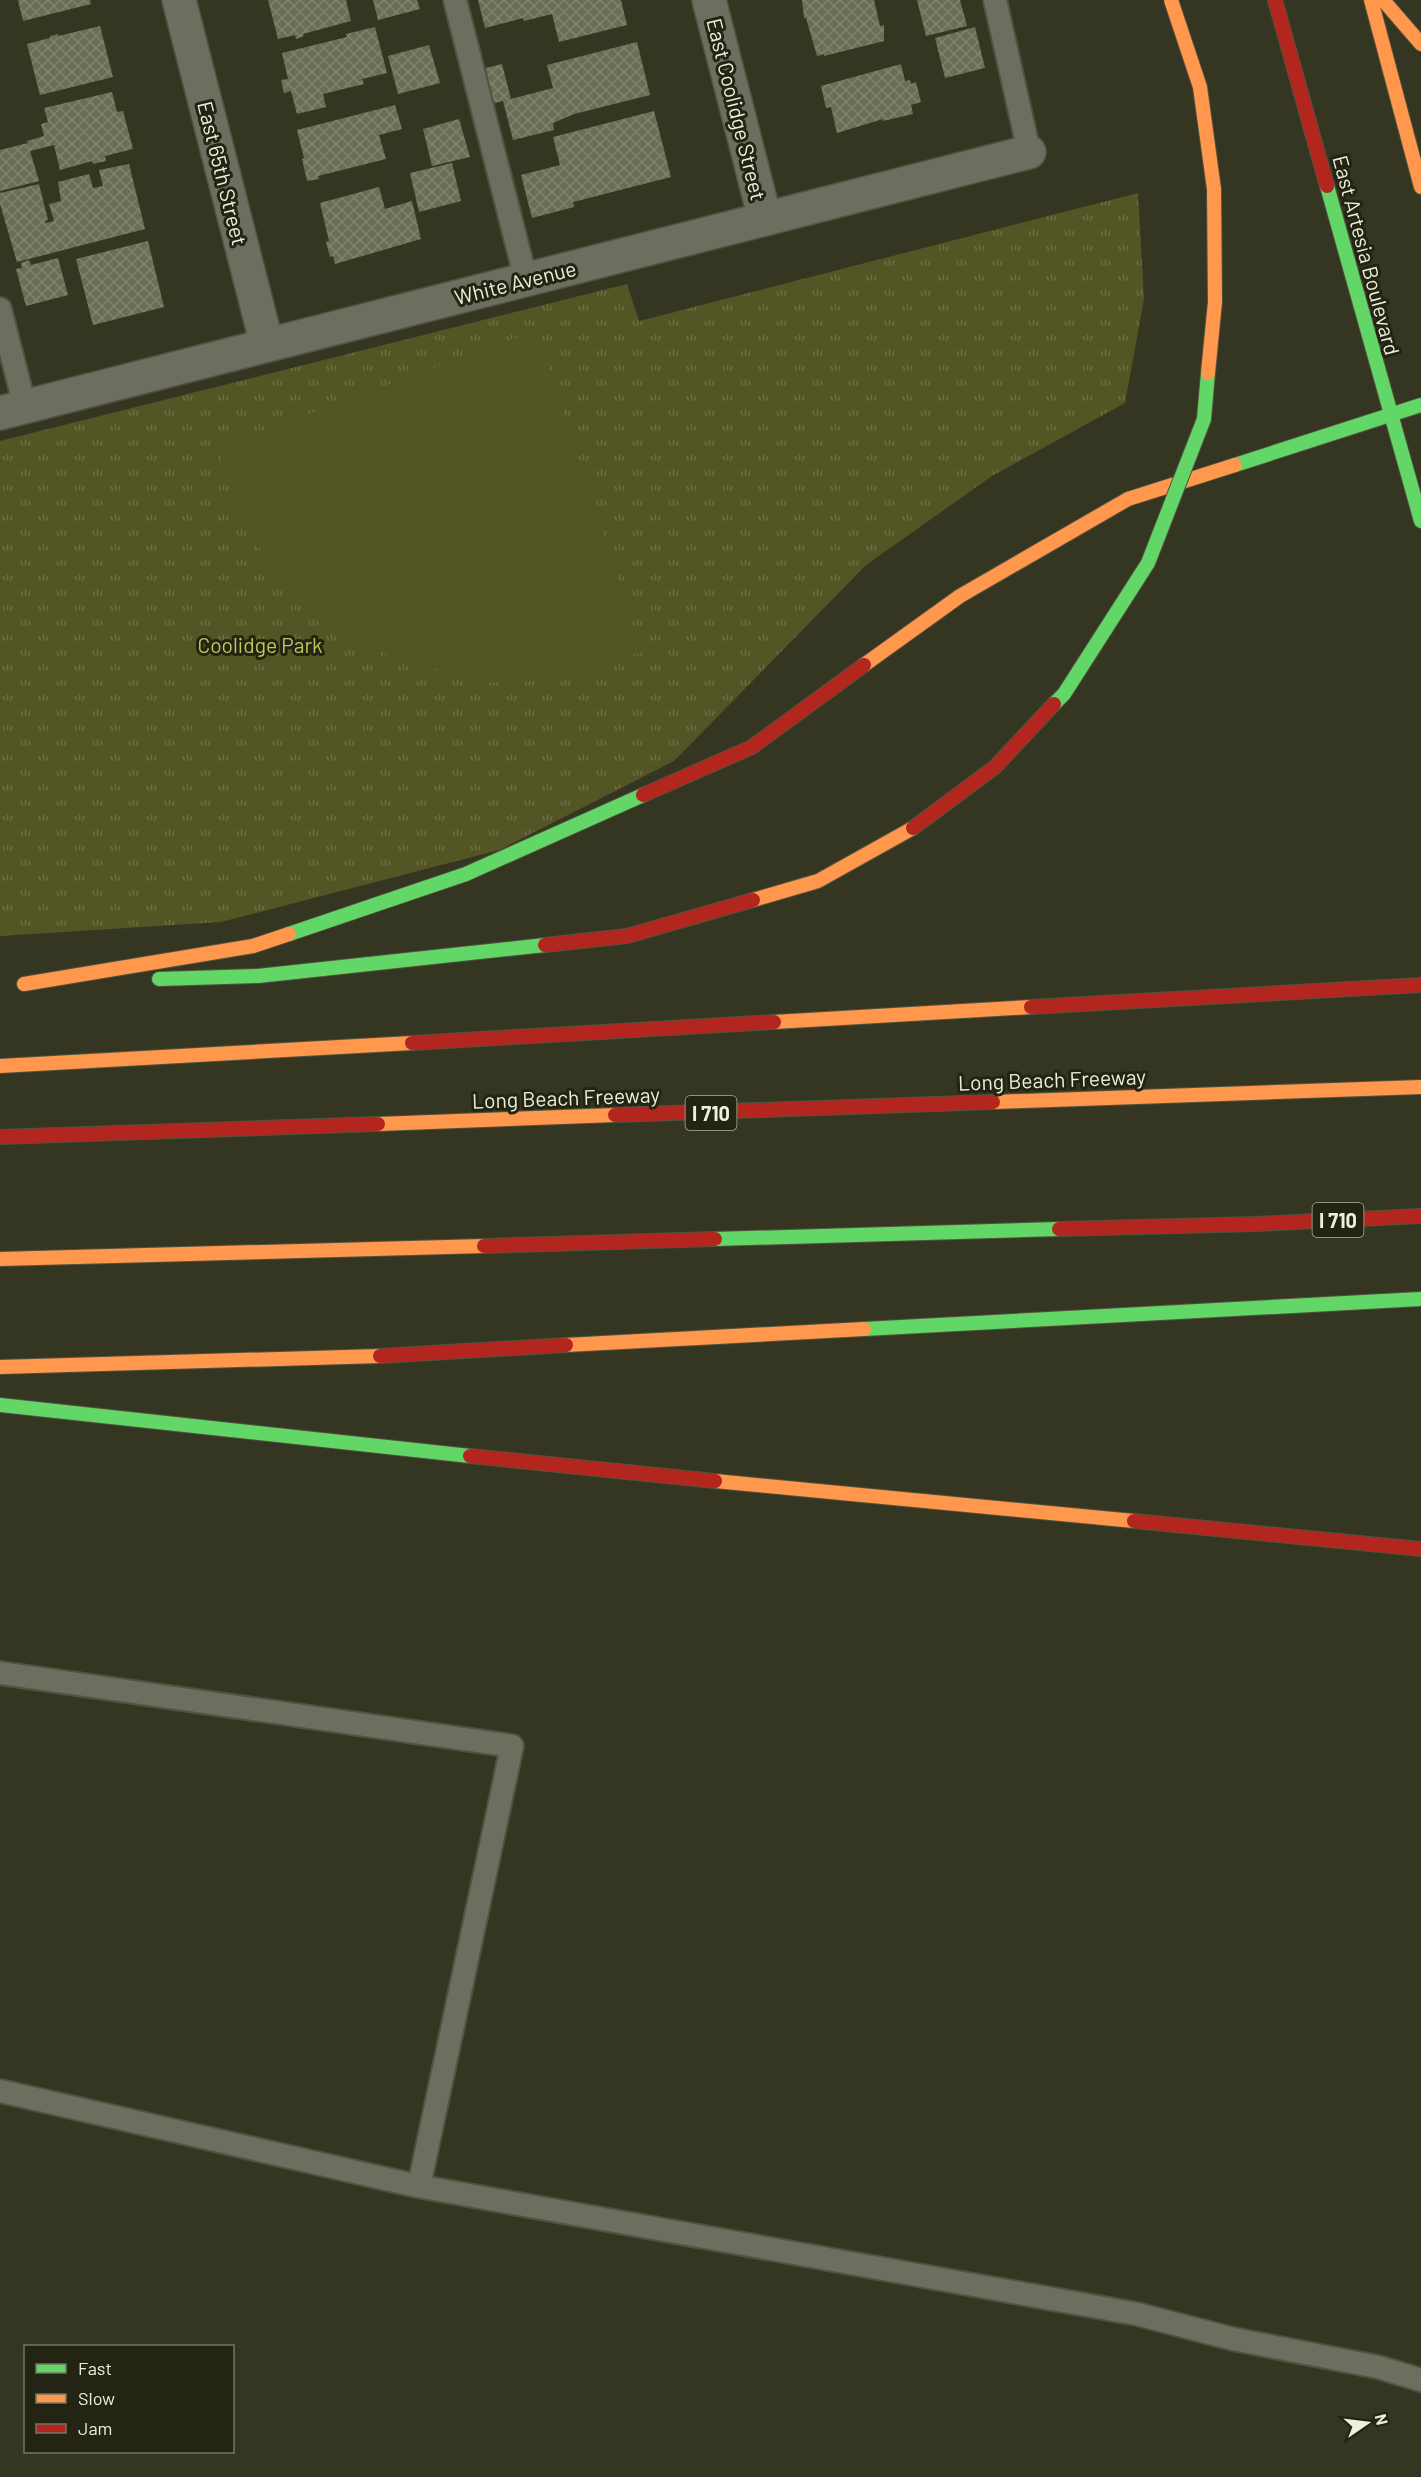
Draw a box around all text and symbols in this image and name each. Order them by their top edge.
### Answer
street label: East Coolidge Street [702,15,772,203]
street label: East 65th Street [193,98,253,248]
street label: East Artesia Boulevard [1328,152,1406,358]
street label: White Avenue [452,255,578,309]
park label: Coolidge Park [197,632,323,657]
street label: Long Beach Freeway [958,1063,1147,1095]
street label: Long Beach Freeway [472,1081,661,1113]
road number: I 710 [686,1096,736,1130]
road number: I 710 [1312,1203,1364,1237]
legend [24,2345,234,2453]
text: Fast [78,2357,112,2379]
text: Slow [78,2387,115,2409]
north arrow [1337,2393,1397,2453]
text: N [1372,2412,1393,2427]
text: Jam [78,2417,112,2439]

